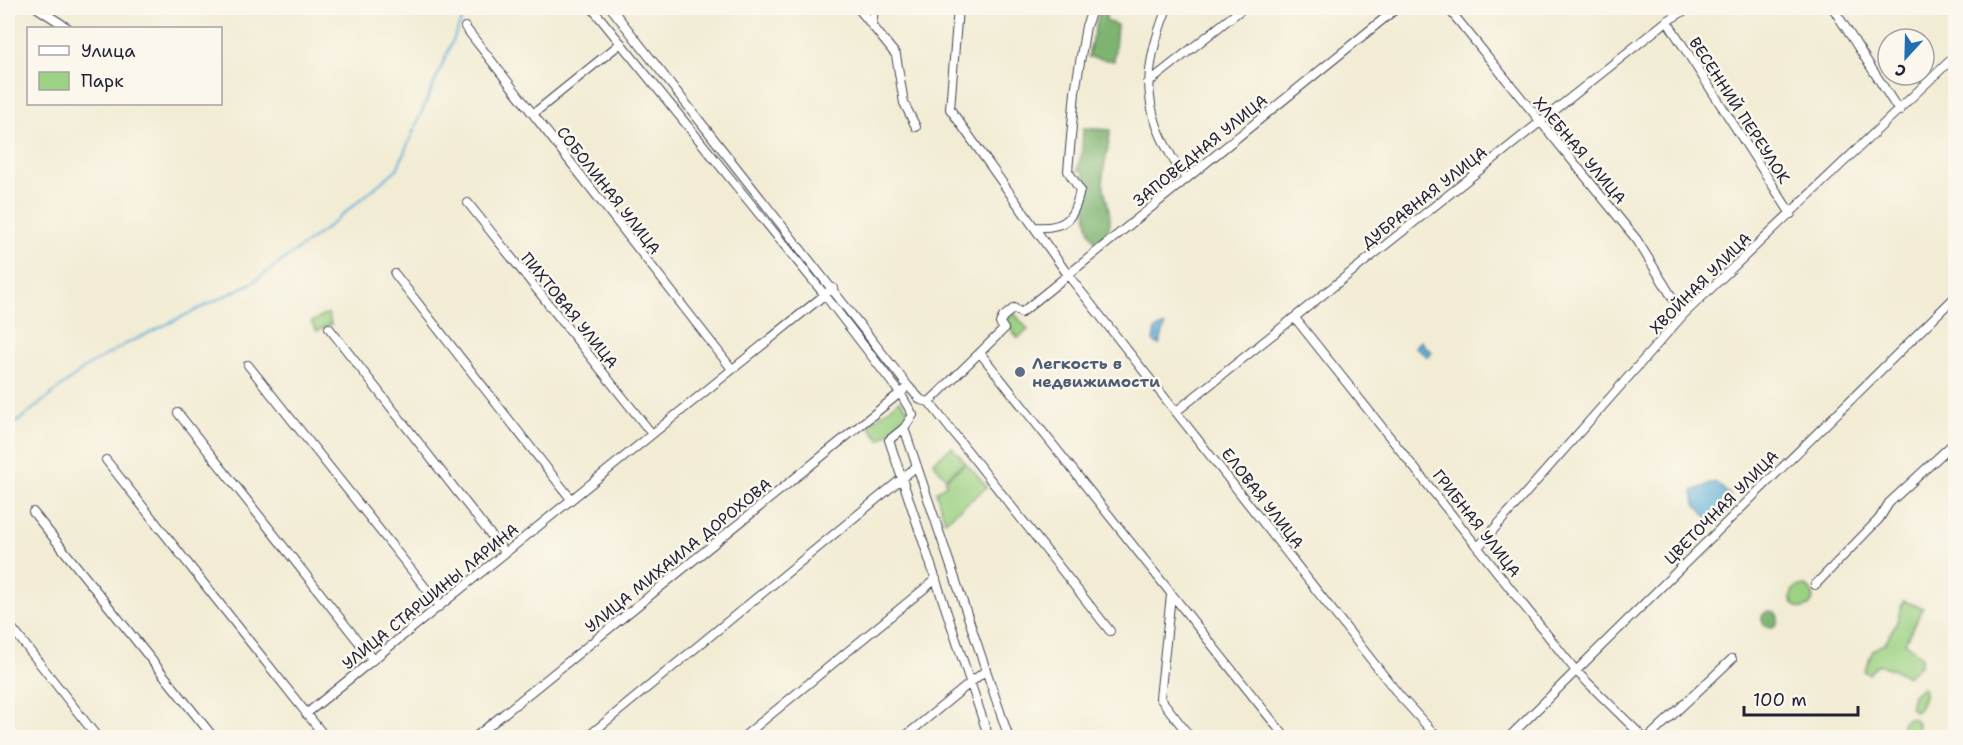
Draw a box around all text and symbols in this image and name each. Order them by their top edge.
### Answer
legend [27,27,222,105]
north arrow [1876,27,1936,87]
street label: ВЕСЕННИЙ ПЕРЕУЛОК [1684,33,1795,188]
text: Улица [81,39,135,63]
text: С [1892,59,1909,82]
text: Парк [81,69,124,93]
street label: ЗАПОВЕДНАЯ УЛИЦА [1129,90,1272,211]
street label: ХЛЕБНАЯ УЛИЦА [1529,92,1631,208]
street label: СОБОЛИНАЯ УЛИЦА [552,122,665,259]
street label: ДУБРАВНАЯ УЛИЦА [1357,142,1492,253]
street label: ХВОЙНАЯ УЛИЦА [1645,228,1756,339]
street label: ПИХТОВАЯ УЛИЦА [516,248,623,373]
place label: Легкость в недвижимости [1032,353,1160,392]
marker: Легкость в недвижимости [1013,365,1027,379]
street label: ЕЛОВАЯ УЛИЦА [1217,444,1309,553]
street label: ЦВЕТОЧНАЯ УЛИЦА [1660,446,1783,569]
street label: ГРИБНАЯ УЛИЦА [1428,465,1525,582]
street label: УЛИЦА МИХАИЛА ДОРОХОВА [581,474,776,637]
street label: УЛИЦА СТАРШИНЫ ЛАРИНА [338,519,523,674]
scale bar [1744,679,1858,717]
text: 100 m [1753,688,1807,712]

